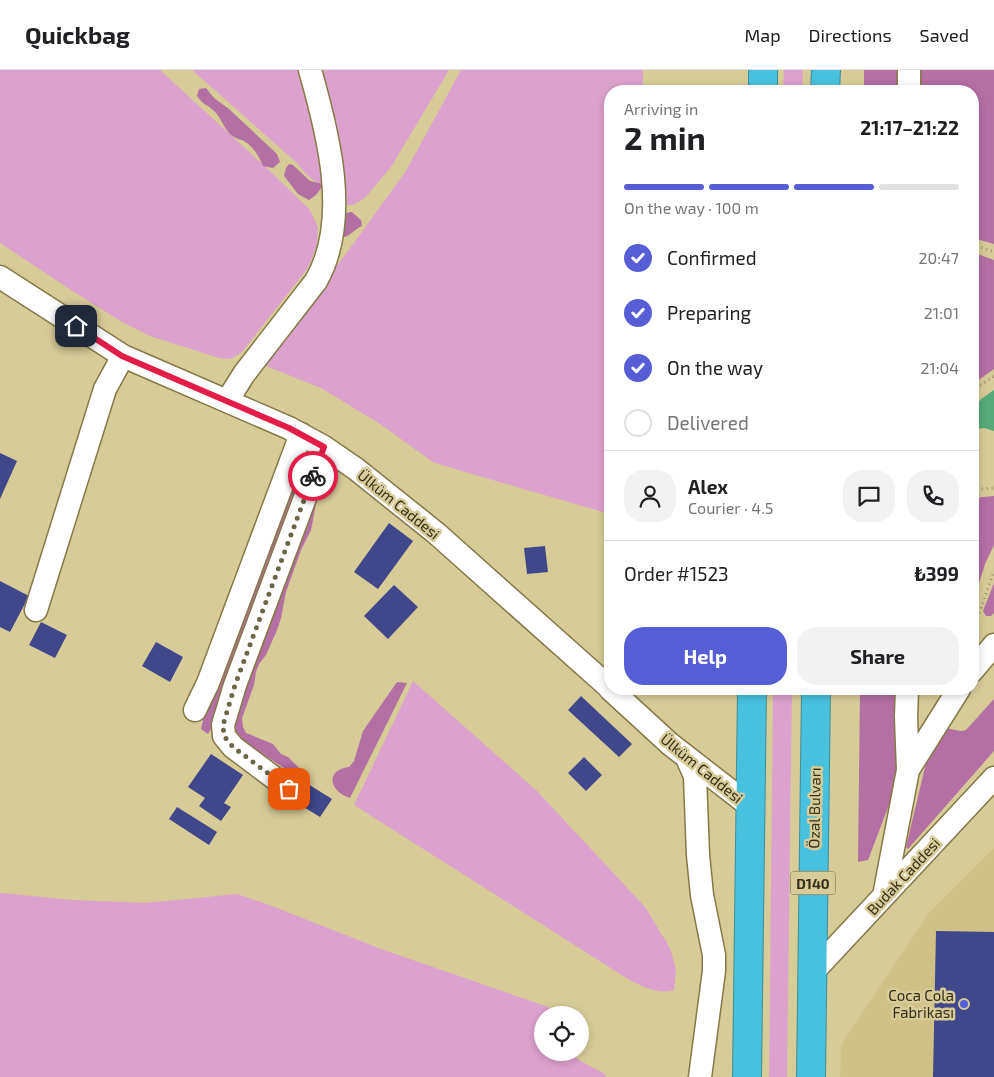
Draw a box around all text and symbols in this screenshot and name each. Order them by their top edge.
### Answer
text: Quickbag [25,20,130,49]
text: Map [744,24,781,46]
text: Directions [809,24,892,46]
text: Saved [920,24,969,46]
text: Arriving in [624,99,698,118]
text: 21:17–21:22 [860,116,959,139]
text: 2 min [624,118,706,156]
text: On the way · 100 m [624,198,759,217]
icon: check [624,244,652,272]
text: Confirmed [667,246,757,269]
text: 20:47 [919,248,959,267]
icon: check [624,299,652,327]
text: Preparing [667,301,751,324]
text: 21:01 [924,303,959,322]
pin [55,305,97,347]
icon: home [62,312,90,340]
icon: check [624,354,652,382]
text: On the way [667,356,763,379]
text: 21:04 [920,358,959,377]
text: Delivered [667,411,749,434]
courier [288,451,338,501]
icon: bike [299,462,327,490]
street label: Ülküm Caddesi [354,465,444,543]
button: person [624,470,676,522]
button: chat [843,470,895,522]
button: phone [907,470,959,522]
text: Alex [688,475,728,498]
text: Courier · 4.5 [688,498,773,517]
text: Order #1523 [624,562,729,585]
text: ₺399 [914,562,959,585]
button: Help [624,627,787,685]
button: Share [797,627,959,685]
street label: Ülküm Caddesi [657,729,747,807]
street label: Özal Bulvarı [804,767,824,849]
pin [268,768,310,810]
icon: bag [275,775,303,803]
street label: Budak Caddesi [863,834,943,918]
road number: D140 [790,871,836,894]
place label: Coca Cola Fabrikası [888,986,954,1021]
marker: Coca Cola Fabrikası [958,998,970,1010]
map controls [534,1006,589,1061]
button: locate [534,1006,589,1061]

